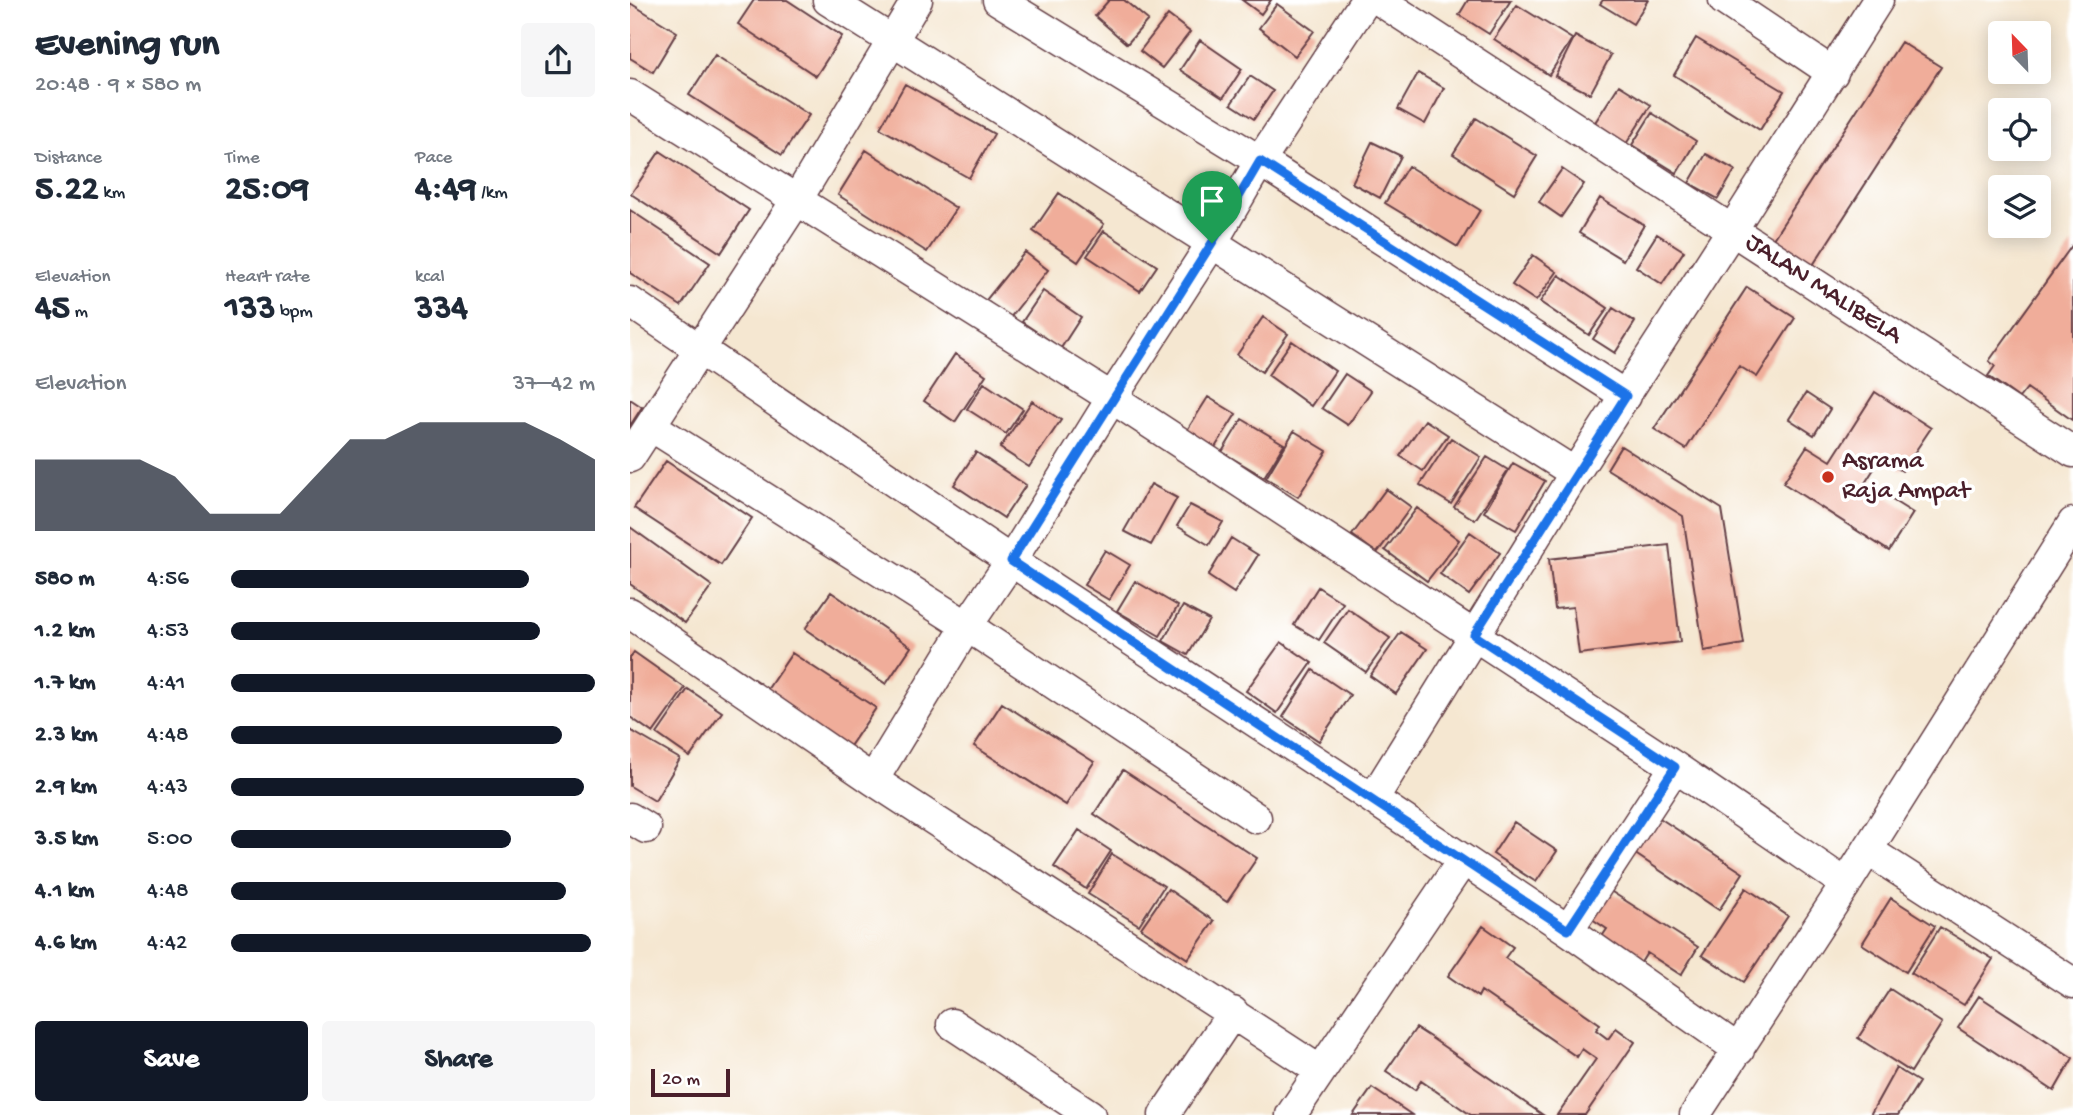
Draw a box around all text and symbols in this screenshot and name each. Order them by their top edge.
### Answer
north arrow [1988,21,2051,84]
map controls [1988,21,2051,238]
button: share [521,23,595,97]
text: Evening run [35,24,219,68]
text: 20:48 · 9 × 580 m [35,72,201,99]
button: locate [1988,98,2051,161]
text: Distance [35,147,102,170]
text: Time [225,147,260,170]
text: Pace [415,147,452,170]
text: 5.22 [35,170,99,211]
text: 25:09 [225,170,309,211]
text: 4:49 [415,170,477,211]
pin [1182,171,1242,243]
button: layers [1988,175,2051,238]
text: km [99,182,125,205]
text: /km [477,182,508,205]
icon: arrive [1193,182,1231,220]
street label: JALAN MALIBELA [1739,228,1909,353]
text: Elevation [35,266,111,289]
text: Heart rate [225,266,310,289]
text: kcal [415,266,445,289]
text: 45 [35,289,70,330]
text: 133 [225,289,275,330]
text: 334 [415,289,468,330]
text: m [70,301,88,324]
text: bpm [275,301,313,324]
text: Elevation [35,371,126,398]
text: 37–42 m [513,371,595,398]
place label: Asrama Raja Ampat [1842,447,1972,508]
marker: Asrama Raja Ampat [1820,469,1836,485]
text: 580 m [35,566,95,593]
text: 4:56 [147,566,189,593]
text: 1.2 km [35,618,95,645]
text: 4:53 [147,618,189,645]
text: 1.7 km [35,670,96,697]
text: 4:41 [147,670,185,697]
text: 2.3 km [35,722,97,749]
text: 4:48 [147,722,189,749]
text: 2.9 km [35,774,97,801]
text: 4:43 [147,774,188,801]
text: 3.5 km [35,826,98,853]
text: 5:00 [147,826,192,853]
text: 4.1 km [35,878,94,905]
text: 4:48 [147,878,189,905]
text: 4.6 km [35,930,97,957]
text: 4:42 [147,930,187,957]
button: Save [35,1021,308,1101]
button: Share [322,1021,595,1101]
scale bar [651,1066,730,1098]
text: 20 m [662,1069,700,1092]

